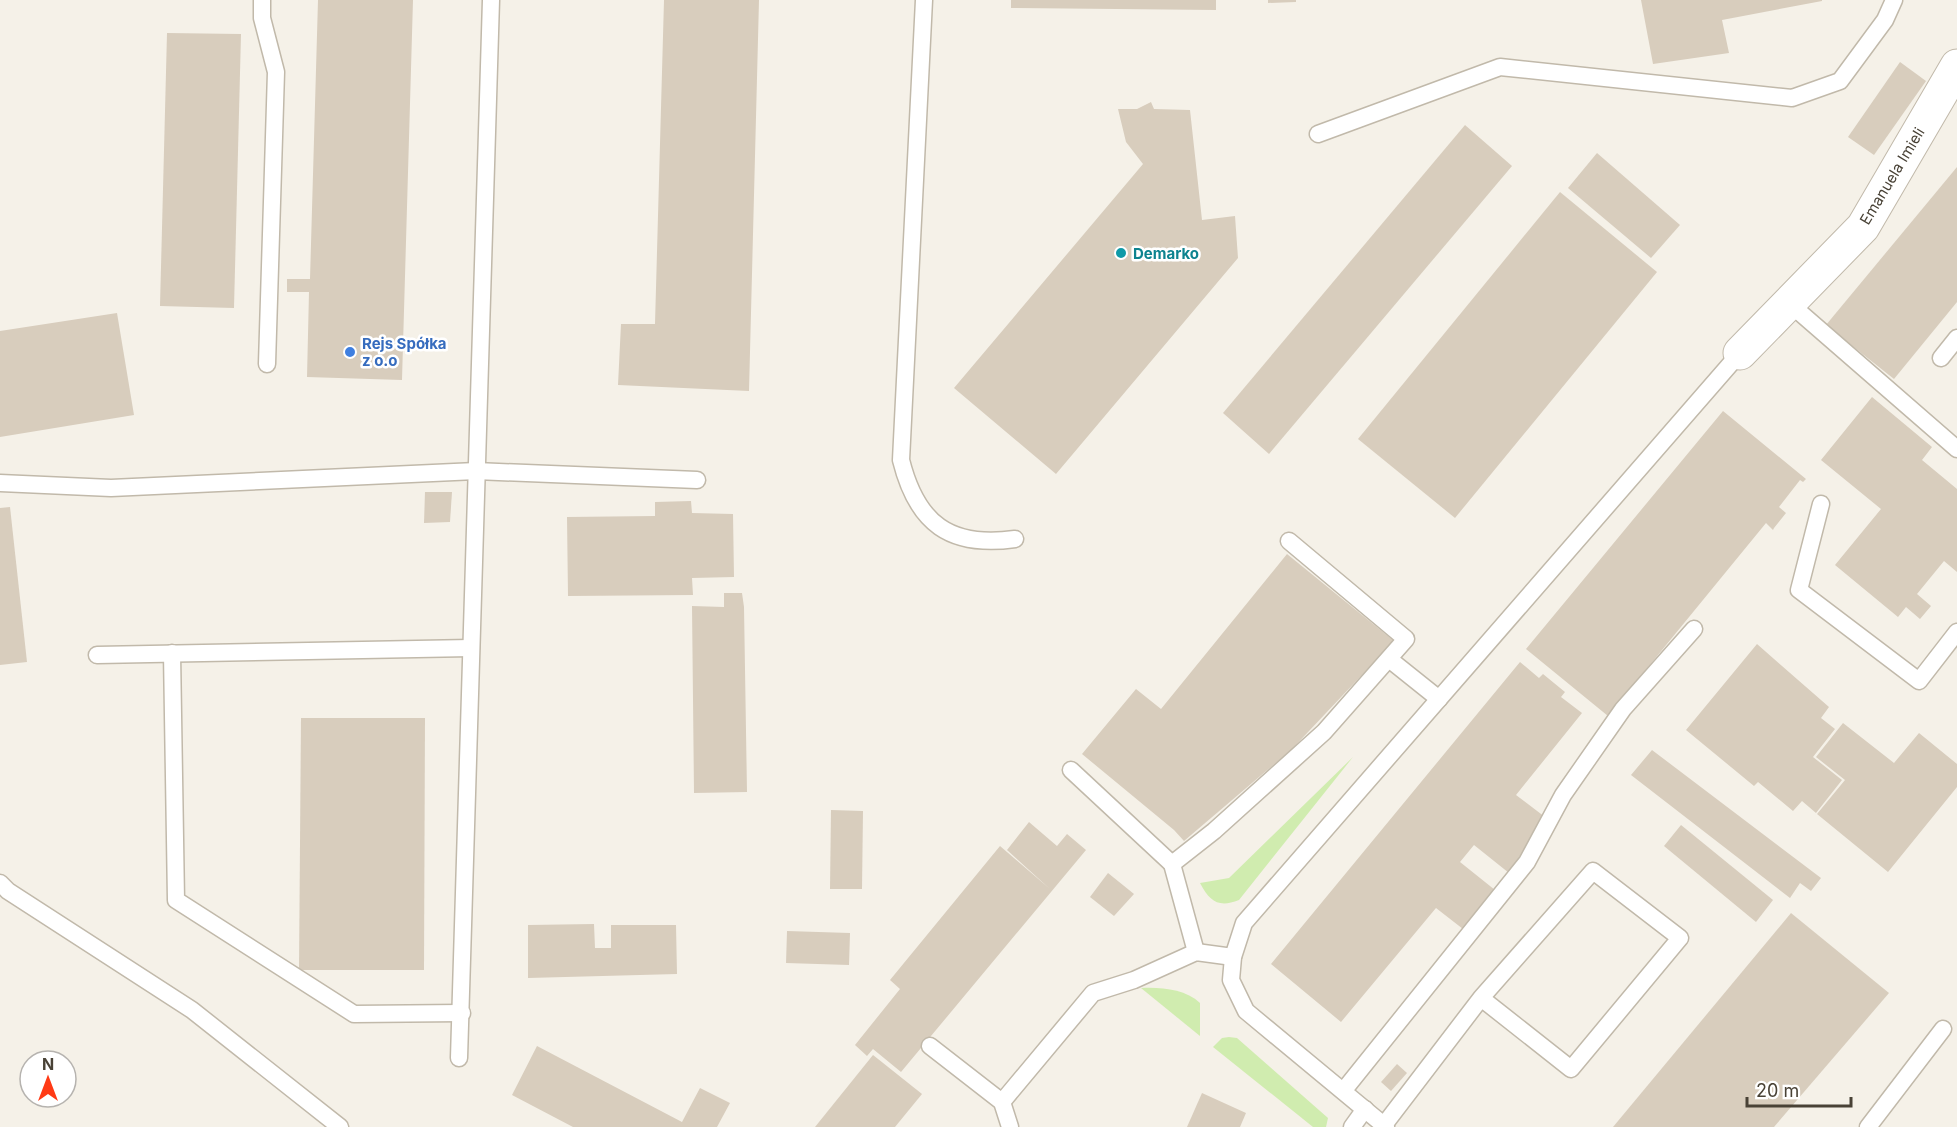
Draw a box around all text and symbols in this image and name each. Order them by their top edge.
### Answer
street label: Emanuela Imieli [1855,124,1929,228]
place label: Demarko [1133,244,1199,263]
marker: Demarko [1114,246,1128,260]
place label: Rejs Spółka z o.o [362,334,447,370]
marker: Rejs Spółka z o.o [343,345,357,359]
north arrow [18,1049,78,1109]
text: N [42,1054,54,1074]
scale bar [1747,1070,1850,1108]
text: 20 m [1756,1080,1799,1101]

